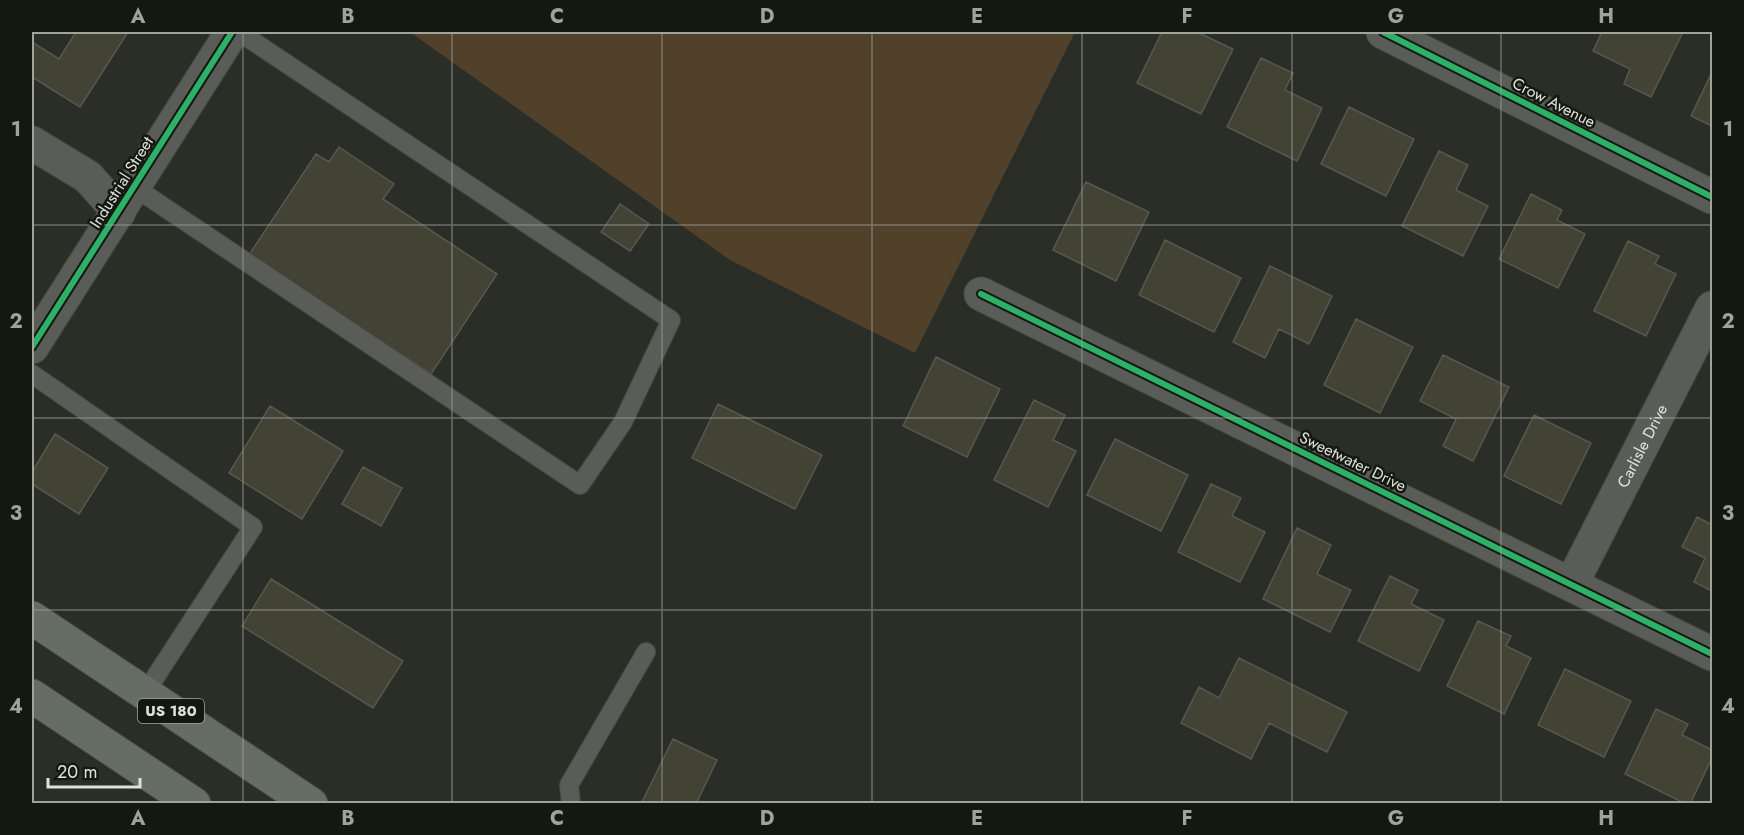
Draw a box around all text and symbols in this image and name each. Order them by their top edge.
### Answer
text: A [130,2,146,31]
text: B [341,2,355,31]
text: C [550,2,564,31]
text: D [760,2,774,31]
text: E [971,2,983,31]
text: F [1181,2,1193,31]
text: G [1388,2,1404,31]
text: H [1598,2,1614,31]
street label: Crow Avenue [1508,72,1599,133]
text: 1 [11,115,21,144]
text: 1 [1723,115,1733,144]
street label: Industrial Street [84,132,159,233]
text: 2 [9,307,23,336]
text: 2 [1721,307,1735,336]
street label: Carlisle Drive [1611,400,1673,492]
street label: Sweetwater Drive [1295,426,1410,497]
text: 3 [10,499,22,528]
text: 3 [1722,499,1734,528]
text: 4 [9,692,23,721]
text: 4 [1721,692,1735,721]
road number: US 180 [138,699,204,723]
scale bar [48,751,140,789]
text: 20 m [57,759,97,785]
text: A [130,804,146,833]
text: B [341,804,355,833]
text: C [550,804,564,833]
text: D [760,804,774,833]
text: E [971,804,983,833]
text: F [1181,804,1193,833]
text: G [1388,804,1404,833]
text: H [1598,804,1614,833]

